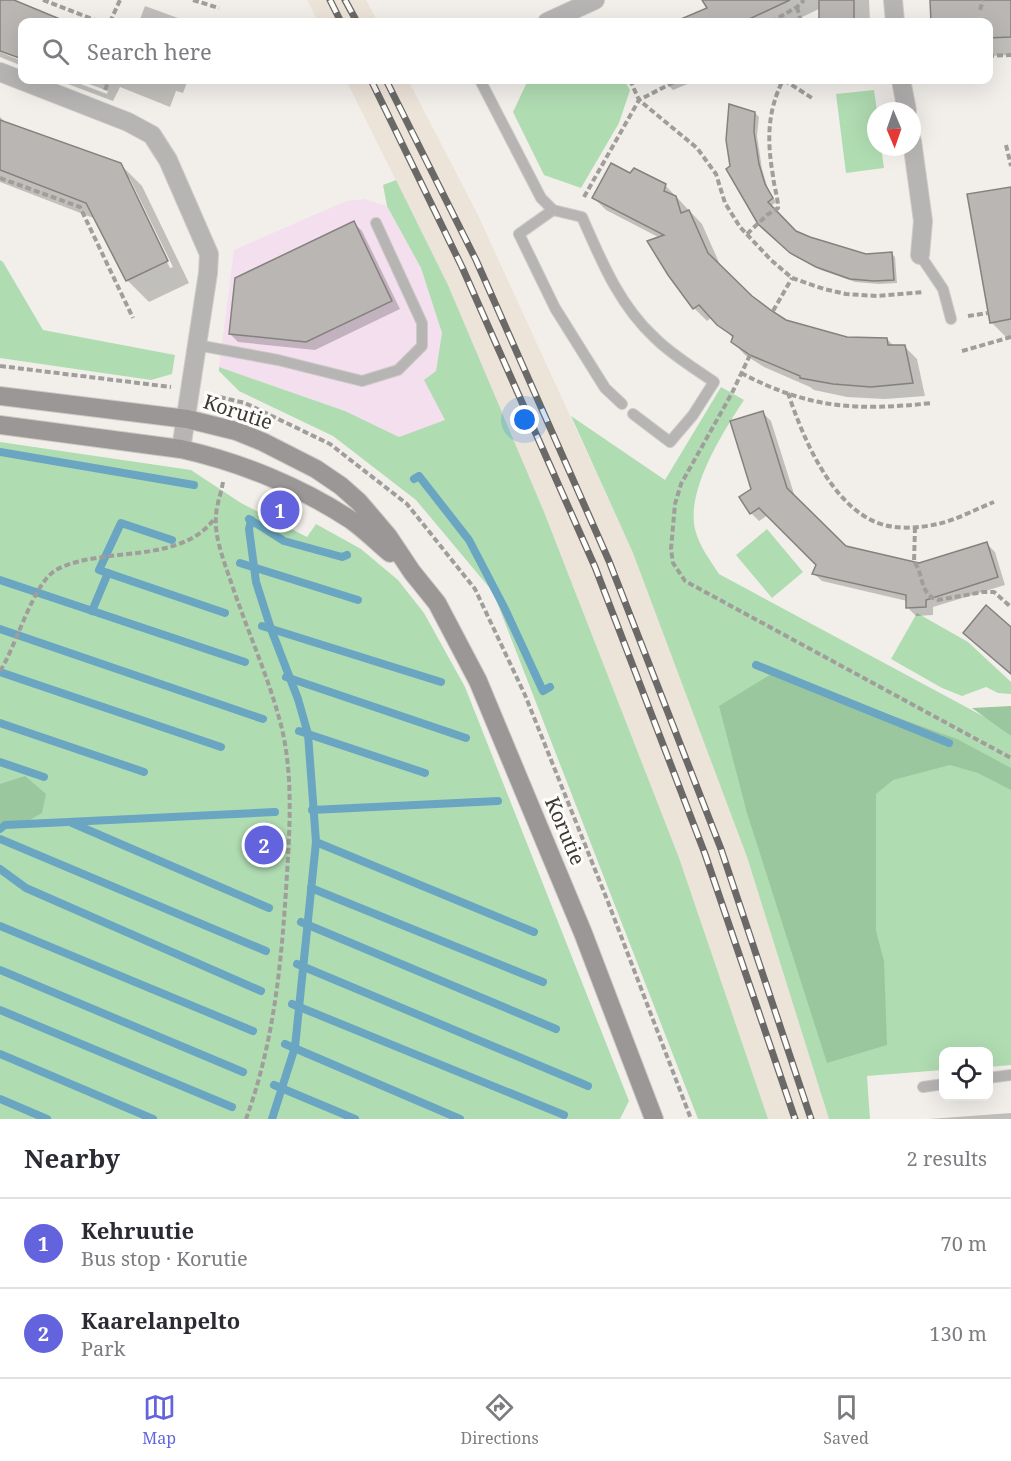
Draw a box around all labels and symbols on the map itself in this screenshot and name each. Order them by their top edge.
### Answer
north arrow [867,102,921,156]
street label: Korutie [200,388,276,435]
your location [510,405,539,434]
pin: 1 [260,488,300,532]
street label: Korutie [539,793,592,869]
pin: 2 [244,822,284,868]

